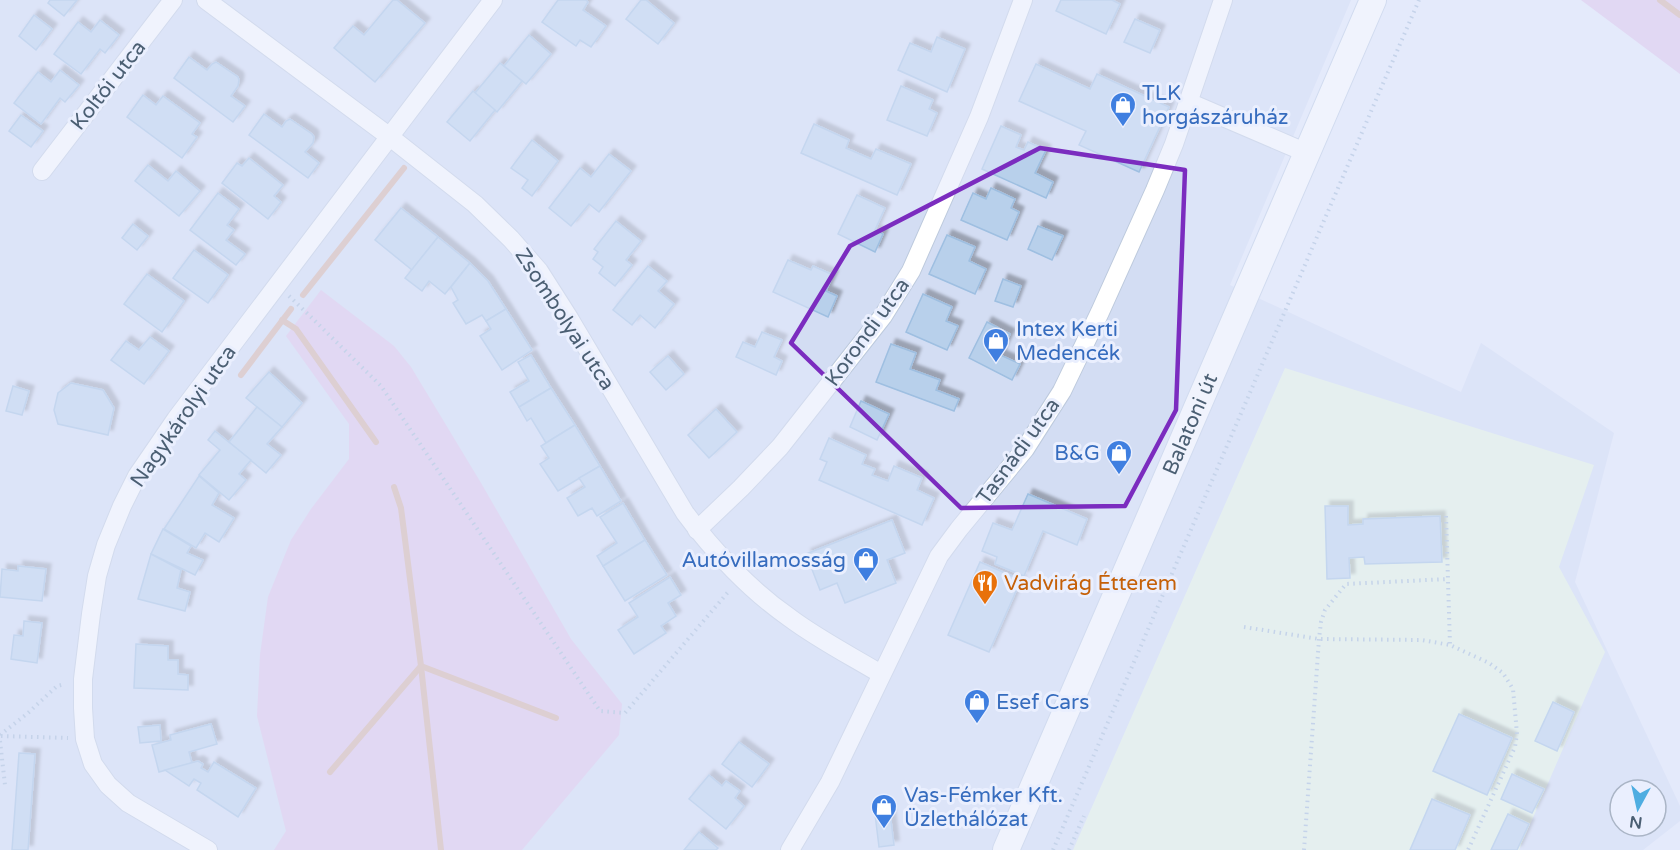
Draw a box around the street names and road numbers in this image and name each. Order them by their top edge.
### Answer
street label: Koltói utca [66,35,151,135]
street label: Zsombolyai utca [509,244,620,395]
street label: Korondi utca [820,273,915,391]
street label: Nagykárolyi utca [125,340,242,492]
street label: Balatoni út [1157,370,1223,479]
street label: Tasnádi utca [972,393,1065,509]

